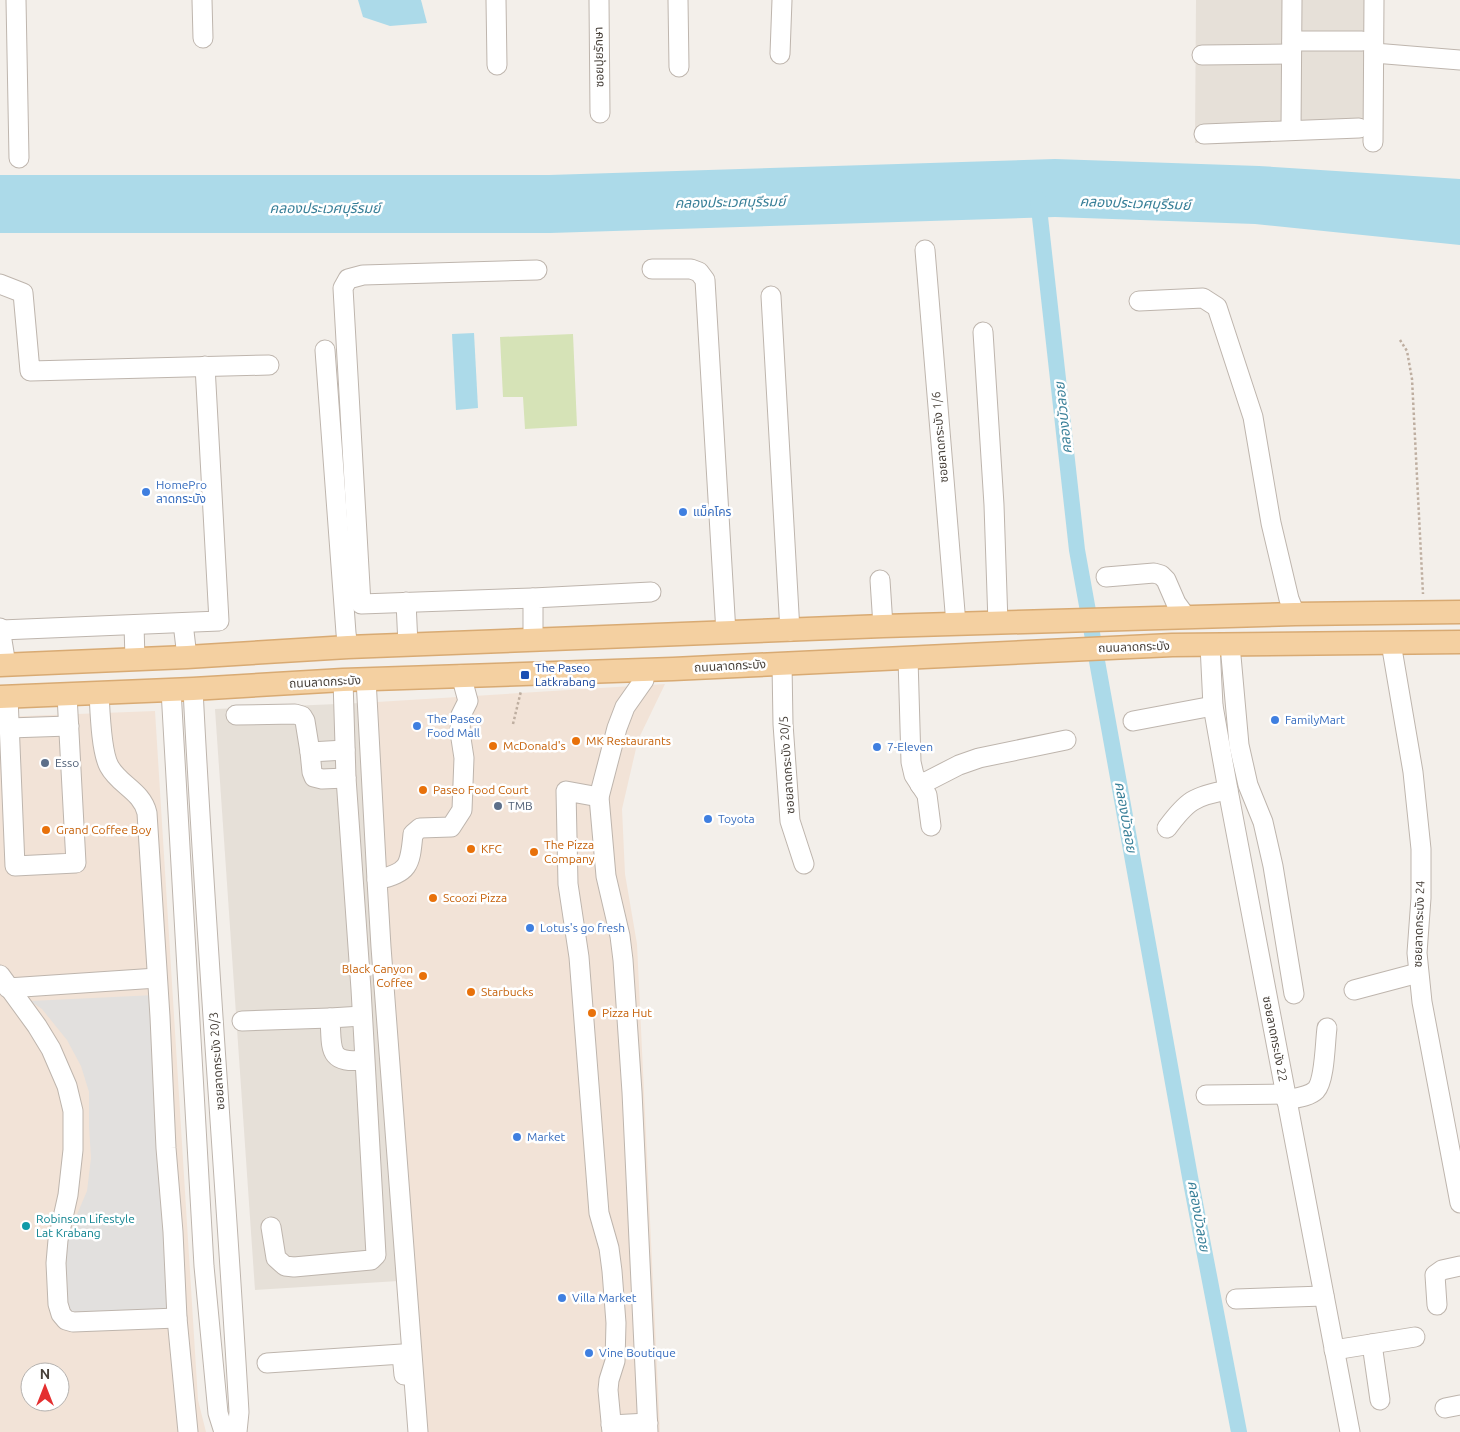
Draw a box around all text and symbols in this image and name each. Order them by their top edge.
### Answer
street label: ซอยปุยรักษา [591,27,607,87]
water label: คลองประเวศบุรีรมย์ [674,193,789,212]
water label: คลองประเวศบุรีรมย์ [1079,193,1194,214]
water label: คลองประเวศบุรีรมย์ [270,200,384,217]
water label: คลองบัวลอย [1051,380,1075,455]
street label: ซอยลาดกระบัง 1/6 [929,391,950,483]
place label: HomePro ลาดกระบัง [156,478,207,505]
marker: HomePro ลาดกระบัง [140,486,152,498]
place label: แม็คโคร [693,505,731,518]
marker: แม็คโคร [677,506,689,518]
street label: ถนนลาดกระบัง [1098,639,1170,654]
street label: ถนนลาดกระบัง [694,657,766,674]
place label: The Paseo Latkrabang [535,661,596,688]
marker: The Paseo Latkrabang [519,669,531,681]
street label: ถนนลาดกระบัง [289,673,361,690]
place label: The Paseo Food Mall [427,712,482,739]
place label: FamilyMart [1285,713,1345,726]
marker: FamilyMart [1269,714,1281,726]
street label: ซอยลาดกระบัง 20/5 [777,716,796,814]
marker: The Paseo Food Mall [411,720,423,732]
place label: MK Restaurants [586,734,671,747]
marker: MK Restaurants [570,735,582,747]
place label: McDonald's [503,739,566,752]
marker: McDonald's [487,740,499,752]
place label: 7-Eleven [887,740,933,753]
marker: 7-Eleven [871,741,883,753]
place label: Esso [55,756,79,769]
marker: Esso [39,757,51,769]
water label: คลองบัวลอย [1112,780,1140,855]
place label: Paseo Food Court [433,783,529,796]
marker: Paseo Food Court [417,784,429,796]
place label: TMB [508,799,533,812]
marker: TMB [492,800,504,812]
place label: Toyota [718,812,755,825]
marker: Toyota [702,813,714,825]
place label: Grand Coffee Boy [56,823,151,836]
marker: Grand Coffee Boy [40,824,52,836]
place label: The Pizza Company [544,838,595,865]
place label: KFC [481,842,503,855]
marker: KFC [465,843,477,855]
marker: The Pizza Company [528,846,540,858]
street label: ซอยลาดกระบัง 24 [1410,880,1427,968]
place label: Scoozi Pizza [443,891,507,904]
marker: Scoozi Pizza [427,892,439,904]
place label: Lotus's go fresh [540,921,625,934]
marker: Lotus's go fresh [524,922,536,934]
place label: Black Canyon Coffee [342,962,413,989]
marker: Black Canyon Coffee [417,970,429,982]
place label: Starbucks [481,985,533,998]
marker: Starbucks [465,986,477,998]
street label: ซอยลาดกระบัง 22 [1261,995,1290,1083]
place label: Pizza Hut [602,1006,652,1019]
marker: Pizza Hut [586,1007,598,1019]
street label: ซอยลาดกระบัง 20/3 [207,1012,226,1110]
place label: Market [527,1130,566,1143]
marker: Market [511,1131,523,1143]
water label: คลองบัวลอย [1185,1179,1213,1254]
place label: Robinson Lifestyle Lat Krabang [36,1212,135,1239]
marker: Robinson Lifestyle Lat Krabang [20,1220,32,1232]
place label: Villa Market [572,1291,637,1304]
marker: Villa Market [556,1292,568,1304]
place label: Vine Boutique [599,1346,676,1359]
marker: Vine Boutique [583,1347,595,1359]
north arrow [20,1362,70,1412]
text: N [40,1366,50,1382]

